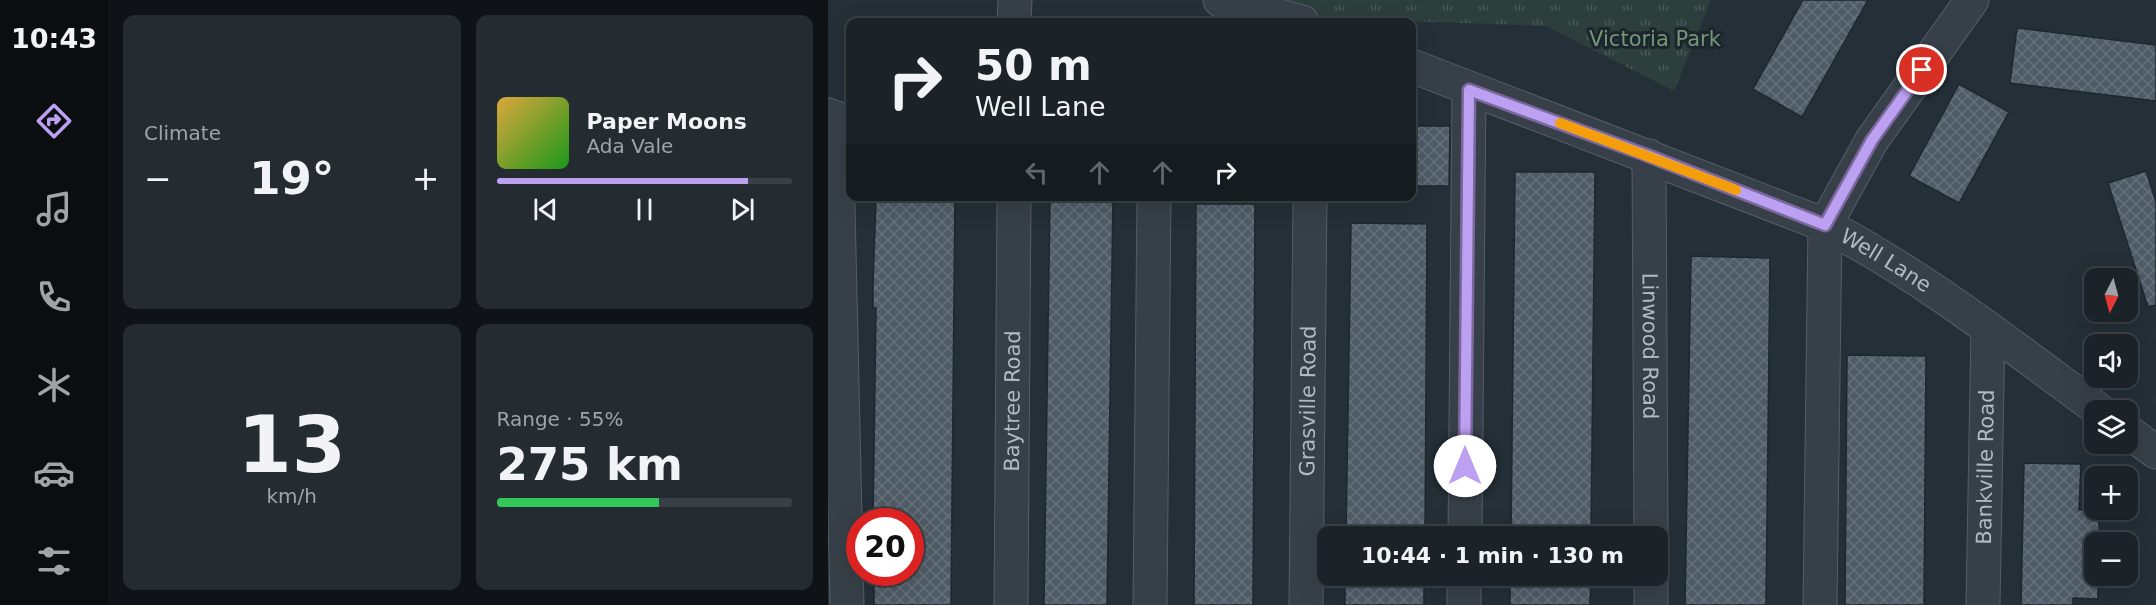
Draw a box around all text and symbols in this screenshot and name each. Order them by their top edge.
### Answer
text: 10:43 [11,23,97,54]
park label: Victoria Park [1589,27,1722,51]
text: 50 m [975,41,1092,90]
icon: right [876,42,954,120]
pin [1896,44,1947,95]
icon: arrive [1905,53,1938,86]
text: Well Lane [975,91,1106,122]
icon: directions [33,100,75,142]
text: Paper Moons [587,109,747,134]
text: Climate [144,121,221,145]
text: Ada Vale [587,134,673,158]
text: 19° [249,152,334,205]
icon: left [1020,156,1053,189]
icon: ahead [1083,156,1116,189]
icon: ahead [1146,156,1179,189]
icon: right [1209,156,1242,189]
text: − [144,159,172,198]
text: + [412,159,440,198]
icon: music [33,188,75,230]
icon: previous [529,193,562,226]
icon: pause [628,193,661,226]
icon: next [726,193,759,226]
street label: Well Lane [1836,224,1936,297]
north arrow [2084,268,2138,322]
map controls [2084,268,2138,586]
street label: Linwood Road [1638,273,1662,419]
icon: phone [33,276,75,318]
street label: Grasville Road [1295,325,1321,477]
street label: Baytree Road [1000,330,1025,472]
button: sound [2084,334,2138,388]
icon: climate [33,364,75,406]
street label: Bankville Road [1972,389,1999,545]
text: 13 [237,400,346,490]
button: layers [2084,400,2138,454]
text: Range · 55% [497,407,623,431]
position arrow [1433,434,1497,498]
text: 275 km [497,438,683,491]
icon: car [33,452,75,494]
button: + [2084,466,2138,520]
text: km/h [267,484,317,508]
speed limit sign: 20 [846,508,924,586]
button: − [2084,532,2138,586]
icon: filters [33,540,75,582]
text: 10:44 · 1 min · 130 m [1361,543,1624,568]

